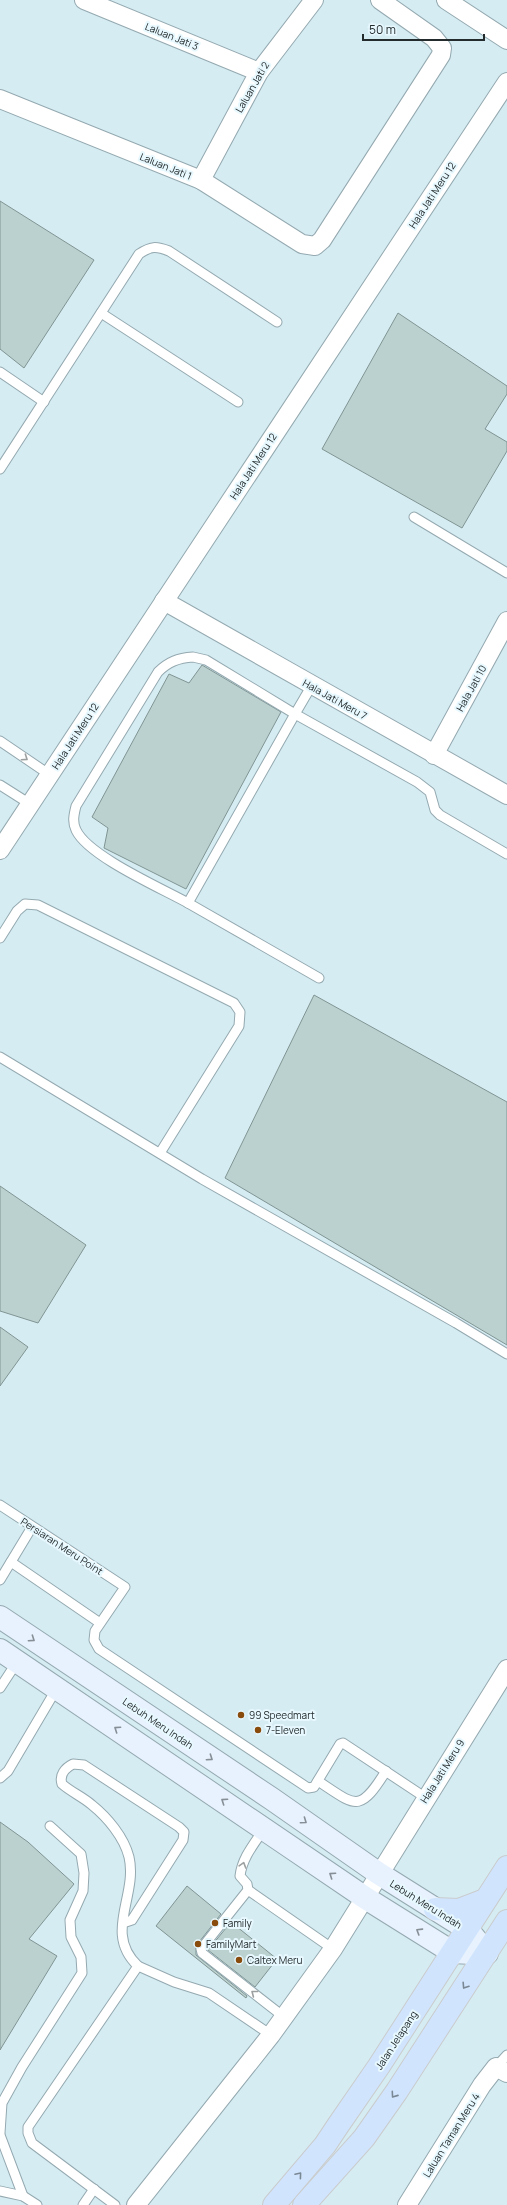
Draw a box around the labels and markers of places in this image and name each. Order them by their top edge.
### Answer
place label: 99 Speedmart [249,1708,315,1722]
marker: 99 Speedmart [236,1710,246,1720]
place label: 7-Eleven [266,1723,305,1737]
marker: 7-Eleven [253,1725,263,1735]
place label: Family [223,1916,253,1930]
marker: Family [210,1918,220,1928]
place label: FamilyMart [206,1937,256,1951]
marker: FamilyMart [193,1939,203,1949]
place label: Caltex Meru [247,1953,303,1967]
marker: Caltex Meru [234,1955,244,1965]

